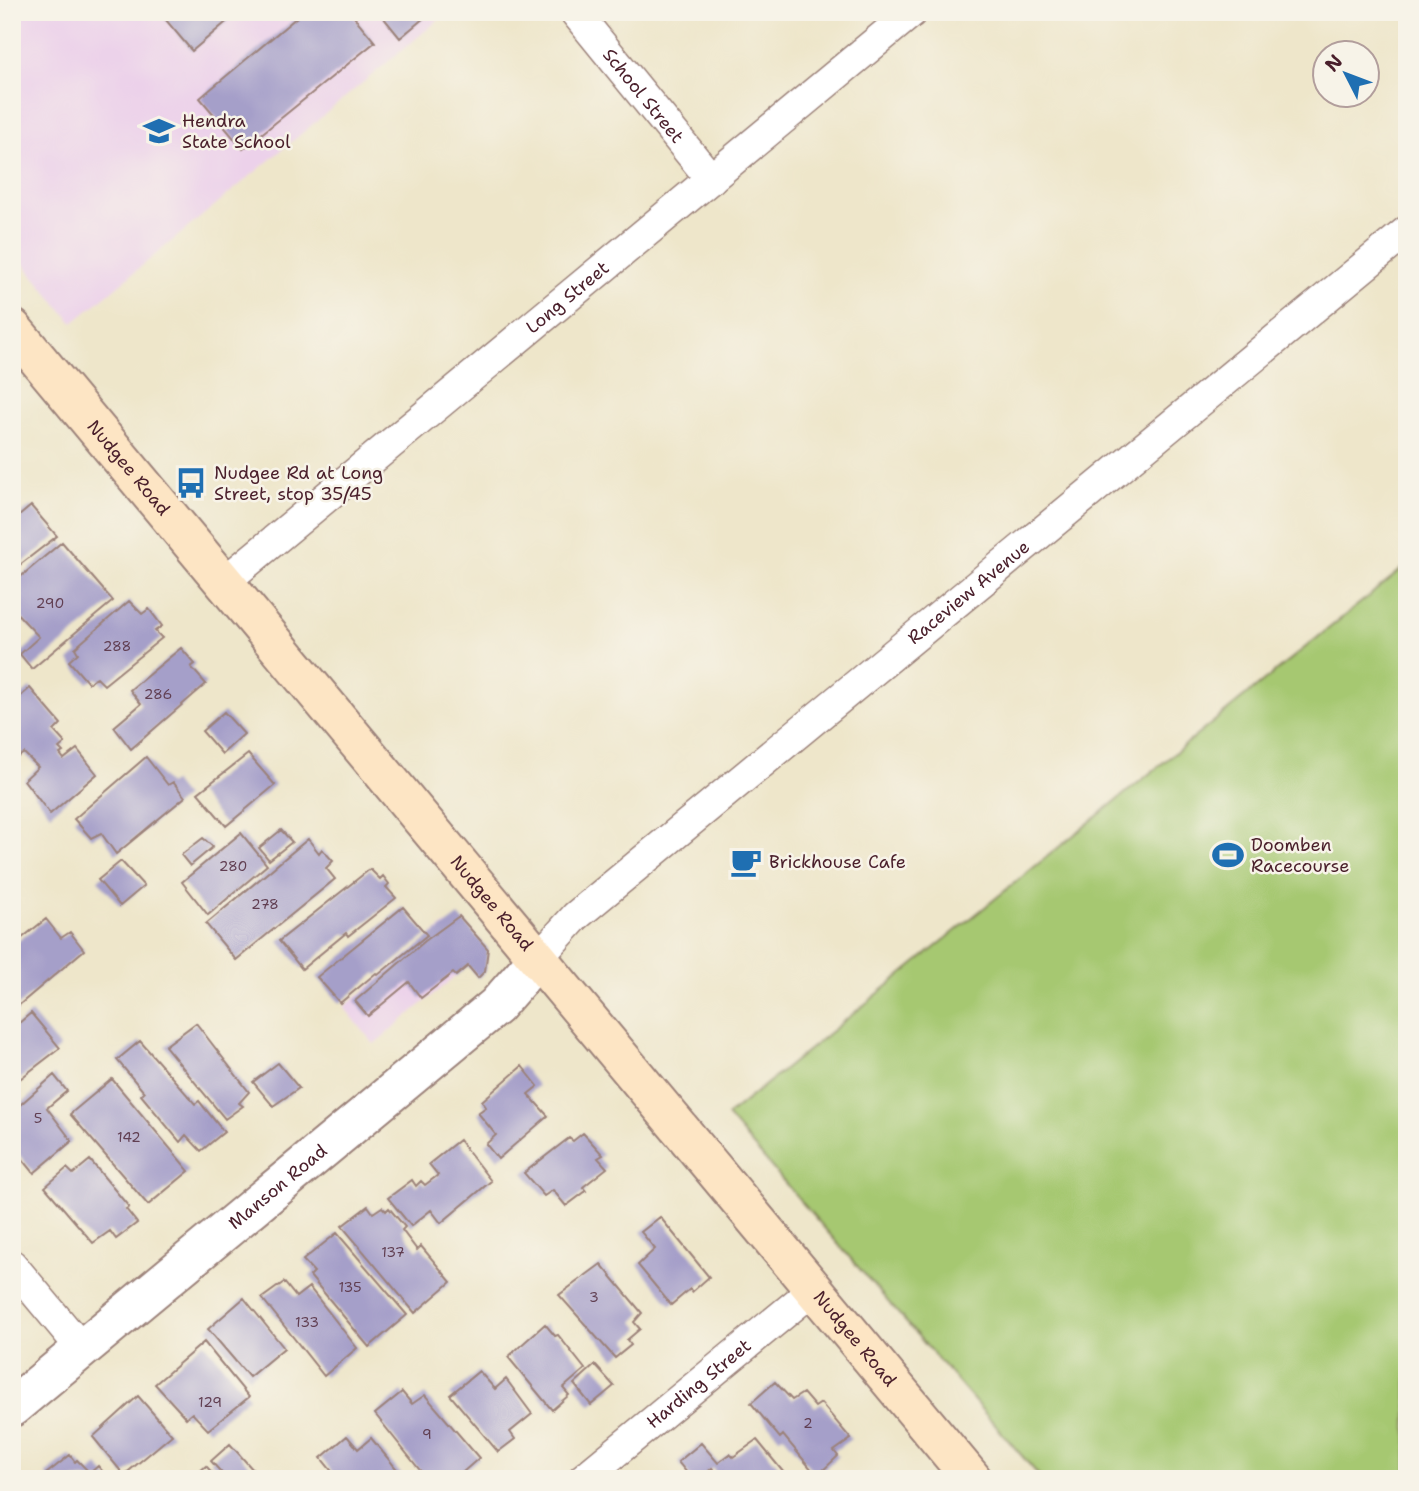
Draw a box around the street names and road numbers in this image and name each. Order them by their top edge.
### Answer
street label: School Street [597,43,689,148]
street label: Long Street [521,256,614,339]
street label: Nudgee Road [82,415,175,521]
street label: Raceview Avenue [903,535,1035,650]
street label: Nudgee Road [445,850,539,956]
street label: Manson Road [223,1139,332,1235]
street label: Nudgee Road [808,1286,902,1392]
street label: Harding Street [641,1333,756,1434]

